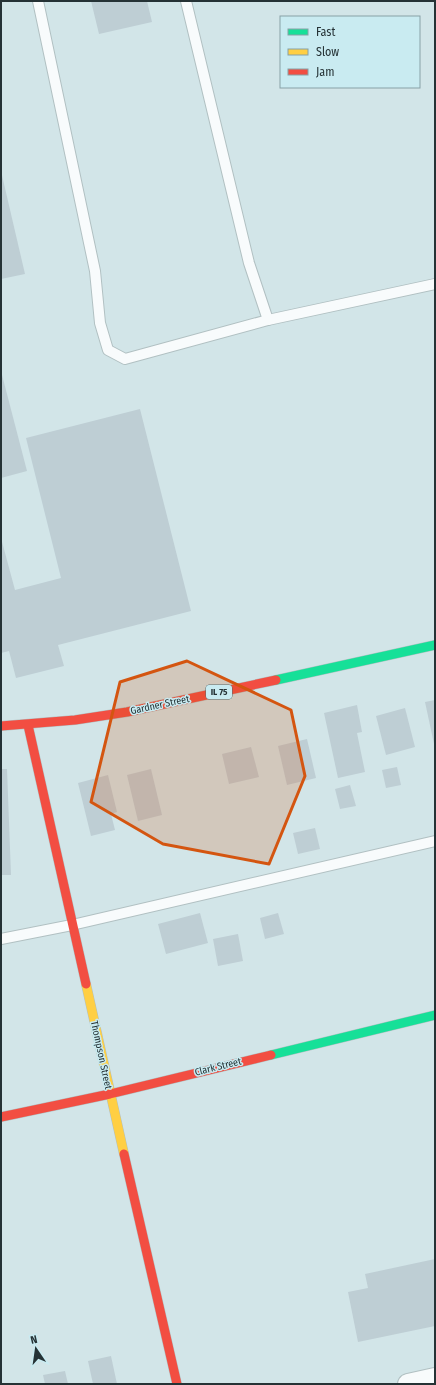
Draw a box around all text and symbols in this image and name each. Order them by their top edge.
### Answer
legend [280,16,420,88]
text: Fast [316,25,335,39]
text: Slow [316,45,339,59]
text: Jam [316,65,334,79]
road number: IL 75 [206,685,232,699]
street label: Gardner Street [129,693,191,717]
street label: Thompson Street [88,1020,114,1091]
street label: Clark Street [193,1055,243,1079]
north arrow [16,1329,56,1369]
text: N [29,1333,39,1347]

